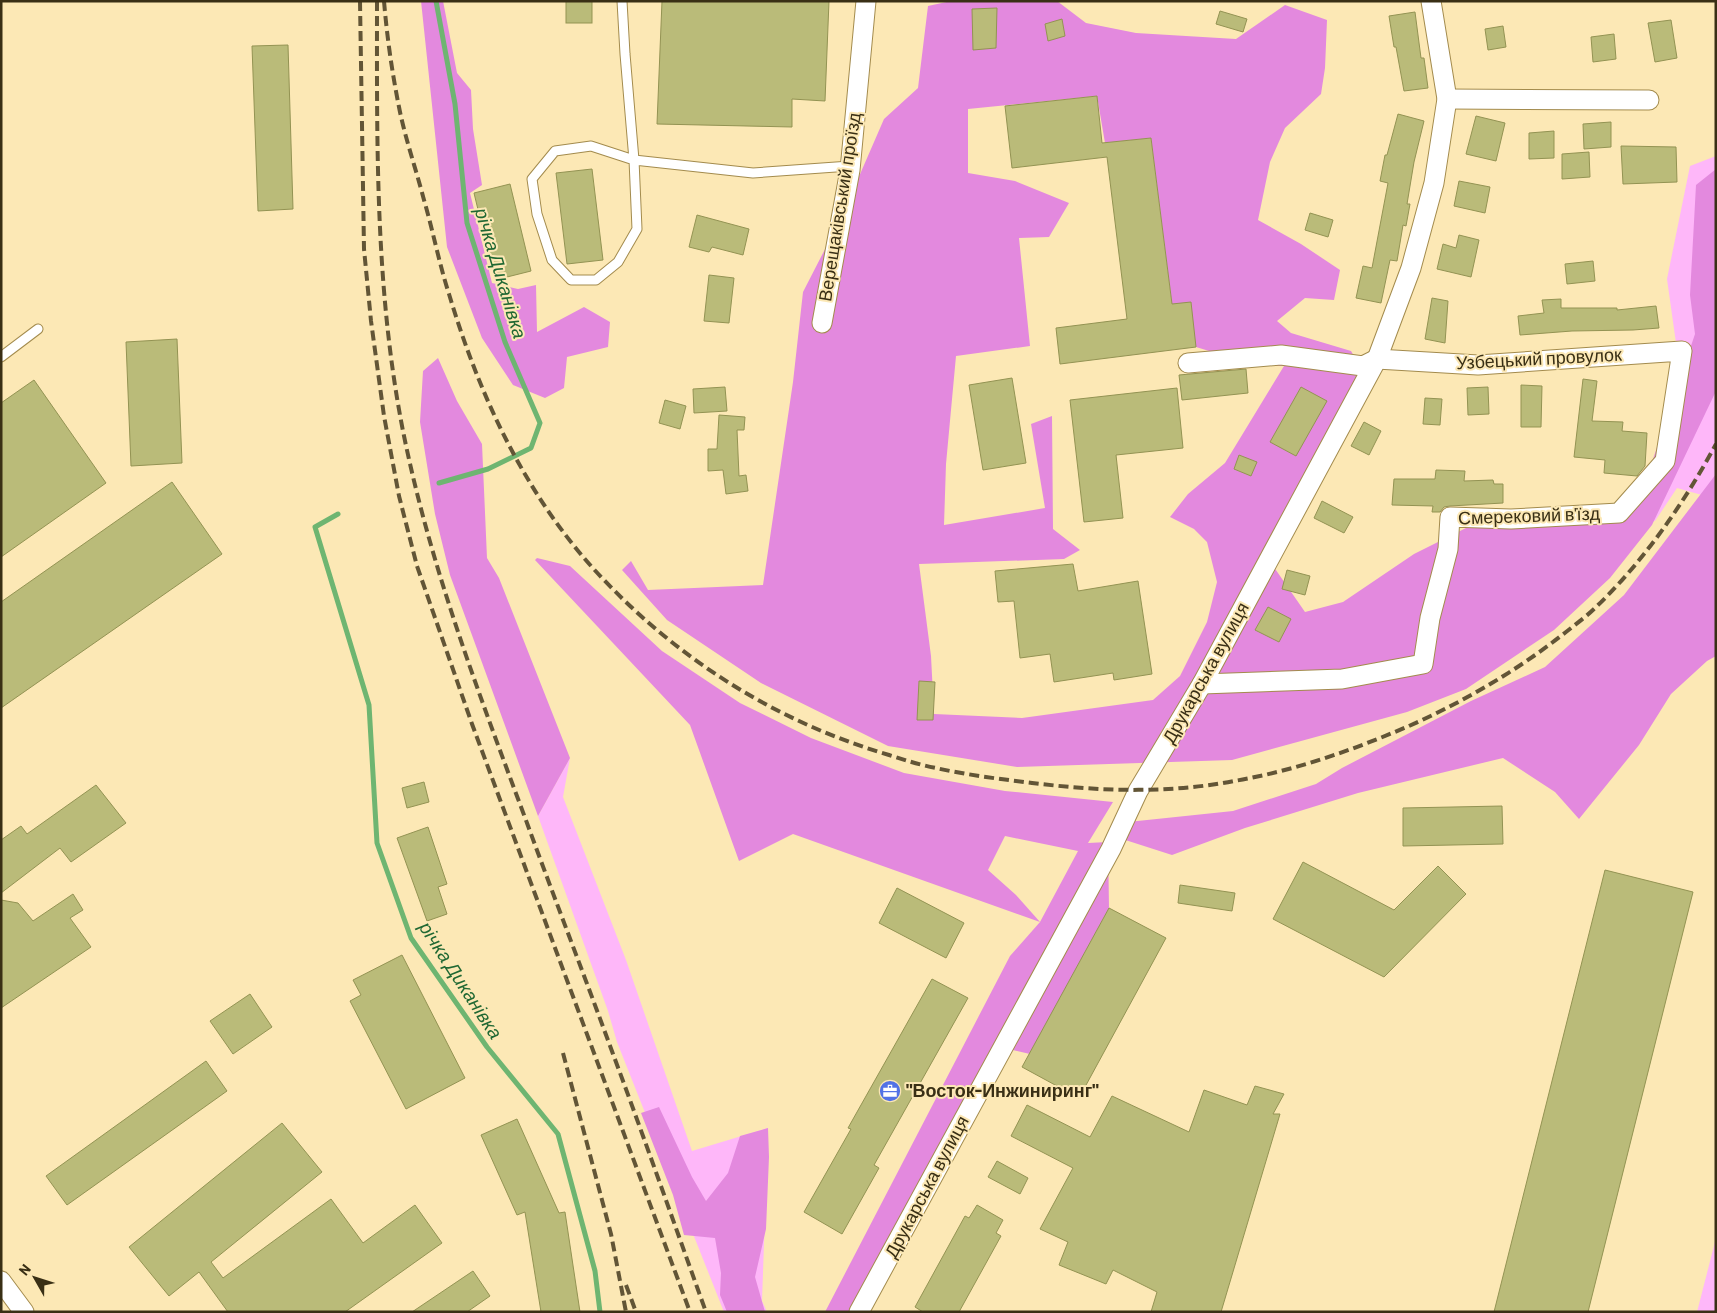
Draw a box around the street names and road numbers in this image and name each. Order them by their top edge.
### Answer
street label: Верещаківський проїзд [813,110,865,303]
street label: Узбецький провулок [1455,343,1623,373]
street label: Смерековий в'їзд [1458,502,1601,528]
street label: Друкарська вулиця [1157,598,1253,747]
street label: Друкарська вулиця [879,1112,973,1261]

